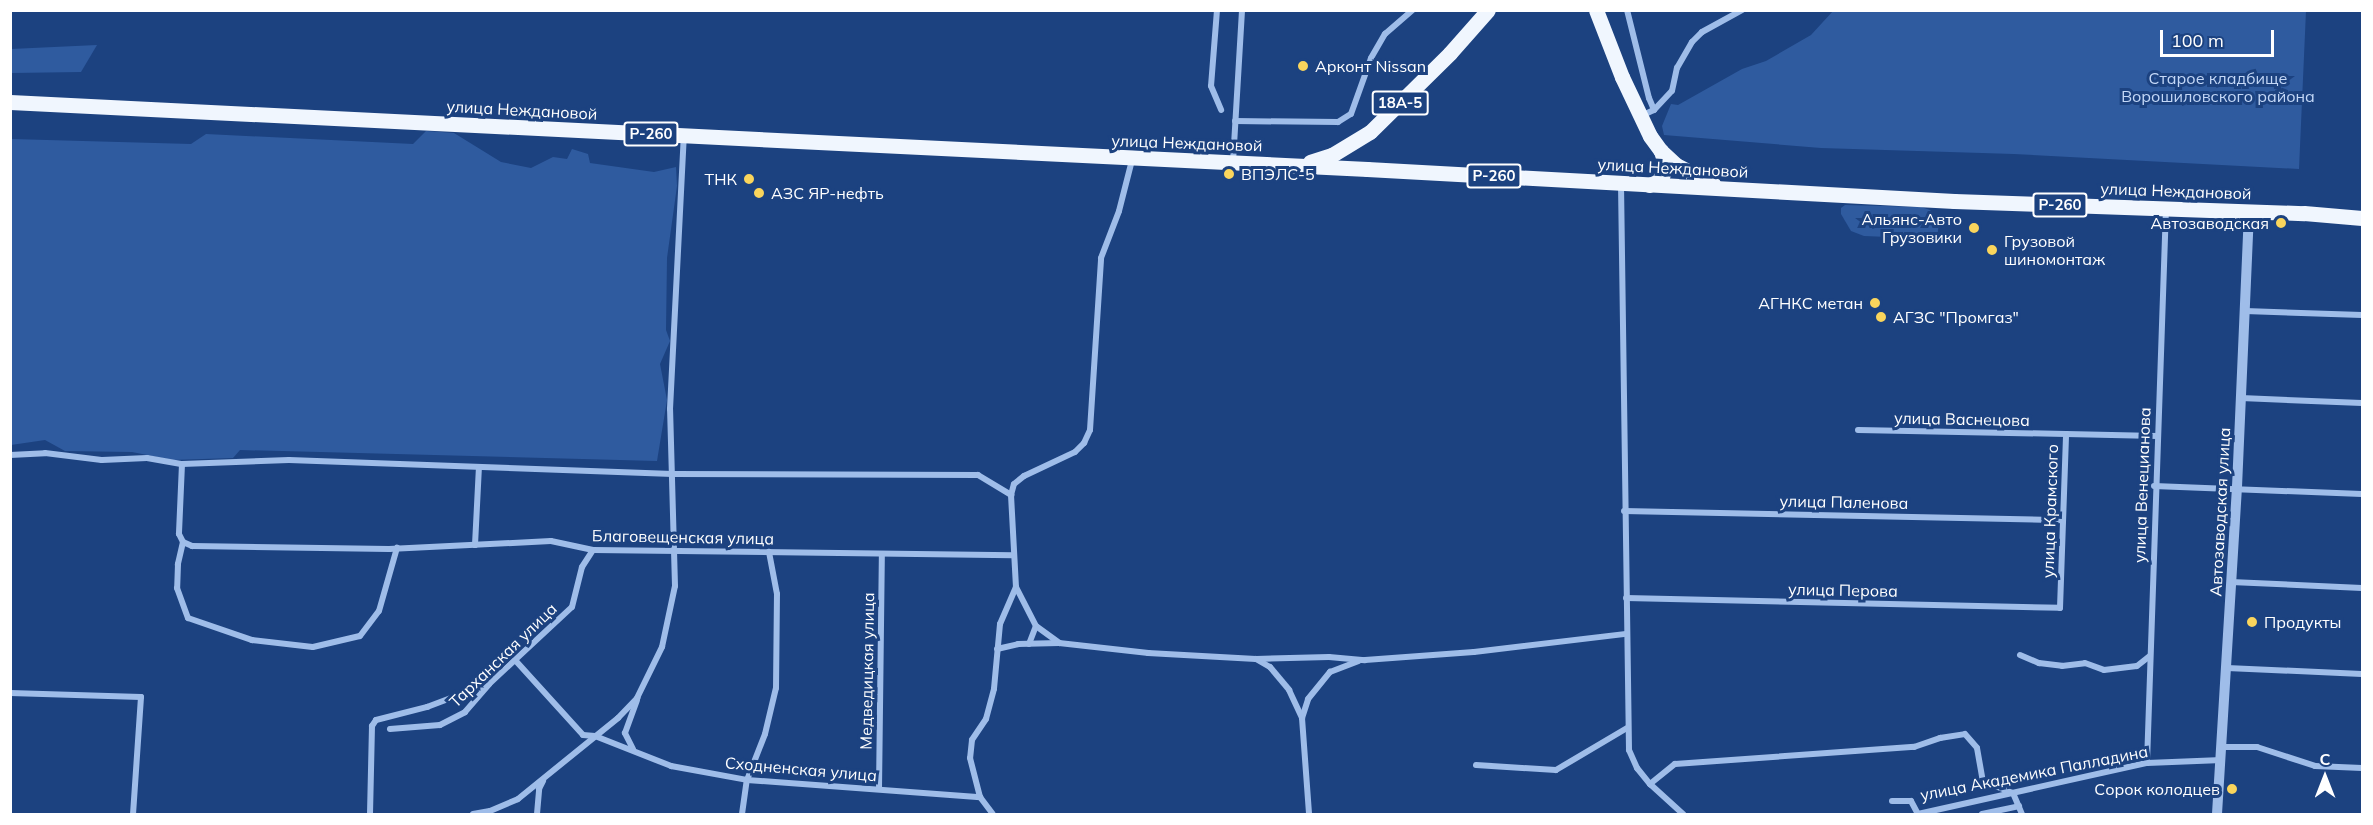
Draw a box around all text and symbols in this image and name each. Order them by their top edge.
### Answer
scale bar [2163,18,2277,56]
text: 100 m [2171,29,2224,52]
place label: Арконт Nissan [1315,56,1426,76]
marker: Арконт Nissan [1296,59,1310,73]
park label: Старое кладбище Ворошиловского района [2121,68,2315,106]
road number: 18А-5 [1372,91,1428,115]
street label: улица Неждановой [446,96,598,124]
road number: Р-260 [622,122,680,146]
street label: улица Неждановой [1111,131,1263,155]
street label: улица Неждановой [1597,154,1749,182]
place label: ВПЭЛС-5 [1241,164,1314,184]
road number: Р-260 [1466,164,1522,188]
marker: ВПЭЛС-5 [1222,167,1236,181]
place label: ТНК [705,169,737,189]
marker: ТНК [742,172,756,186]
street label: улица Неждановой [2100,179,2252,203]
place label: АЗС ЯР-нефть [771,183,884,203]
marker: АЗС ЯР-нефть [752,186,766,200]
road number: Р-260 [2032,193,2088,217]
place label: Альянс-Авто Грузовики [1861,209,1962,247]
place label: Автозаводская [2151,213,2269,233]
marker: Автозаводская [2274,216,2288,230]
marker: Альянс-Авто Грузовики [1967,221,1981,235]
place label: Грузовой шиномонтаж [2004,231,2105,269]
marker: Грузовой шиномонтаж [1985,243,1999,257]
place label: АГНКС метан [1758,293,1863,313]
marker: АГНКС метан [1868,296,1882,310]
place label: АГЗС "Промгаз" [1893,307,2019,327]
marker: АГЗС "Промгаз" [1874,310,1888,324]
street label: улица Венецианова [2130,407,2154,563]
street label: улица Васнецова [1894,408,2030,430]
street label: Автозаводская улица [2206,427,2234,597]
street label: улица Крамского [2038,444,2062,578]
street label: улица Паленова [1780,491,1908,513]
street label: Благовещенская улица [592,526,774,548]
street label: улица Перова [1788,579,1898,601]
street label: Медведицкая улица [856,592,878,750]
street label: Тарханская улица [445,599,561,711]
place label: Продукты [2264,612,2341,632]
marker: Продукты [2245,615,2259,629]
street label: улица Академика Палладина [1919,741,2149,805]
north arrow [2295,747,2355,807]
text: С [2320,749,2330,769]
street label: Сходненская улица [724,753,878,785]
place label: Сорок колодцев [2094,779,2220,799]
marker: Сорок колодцев [2225,782,2239,796]

